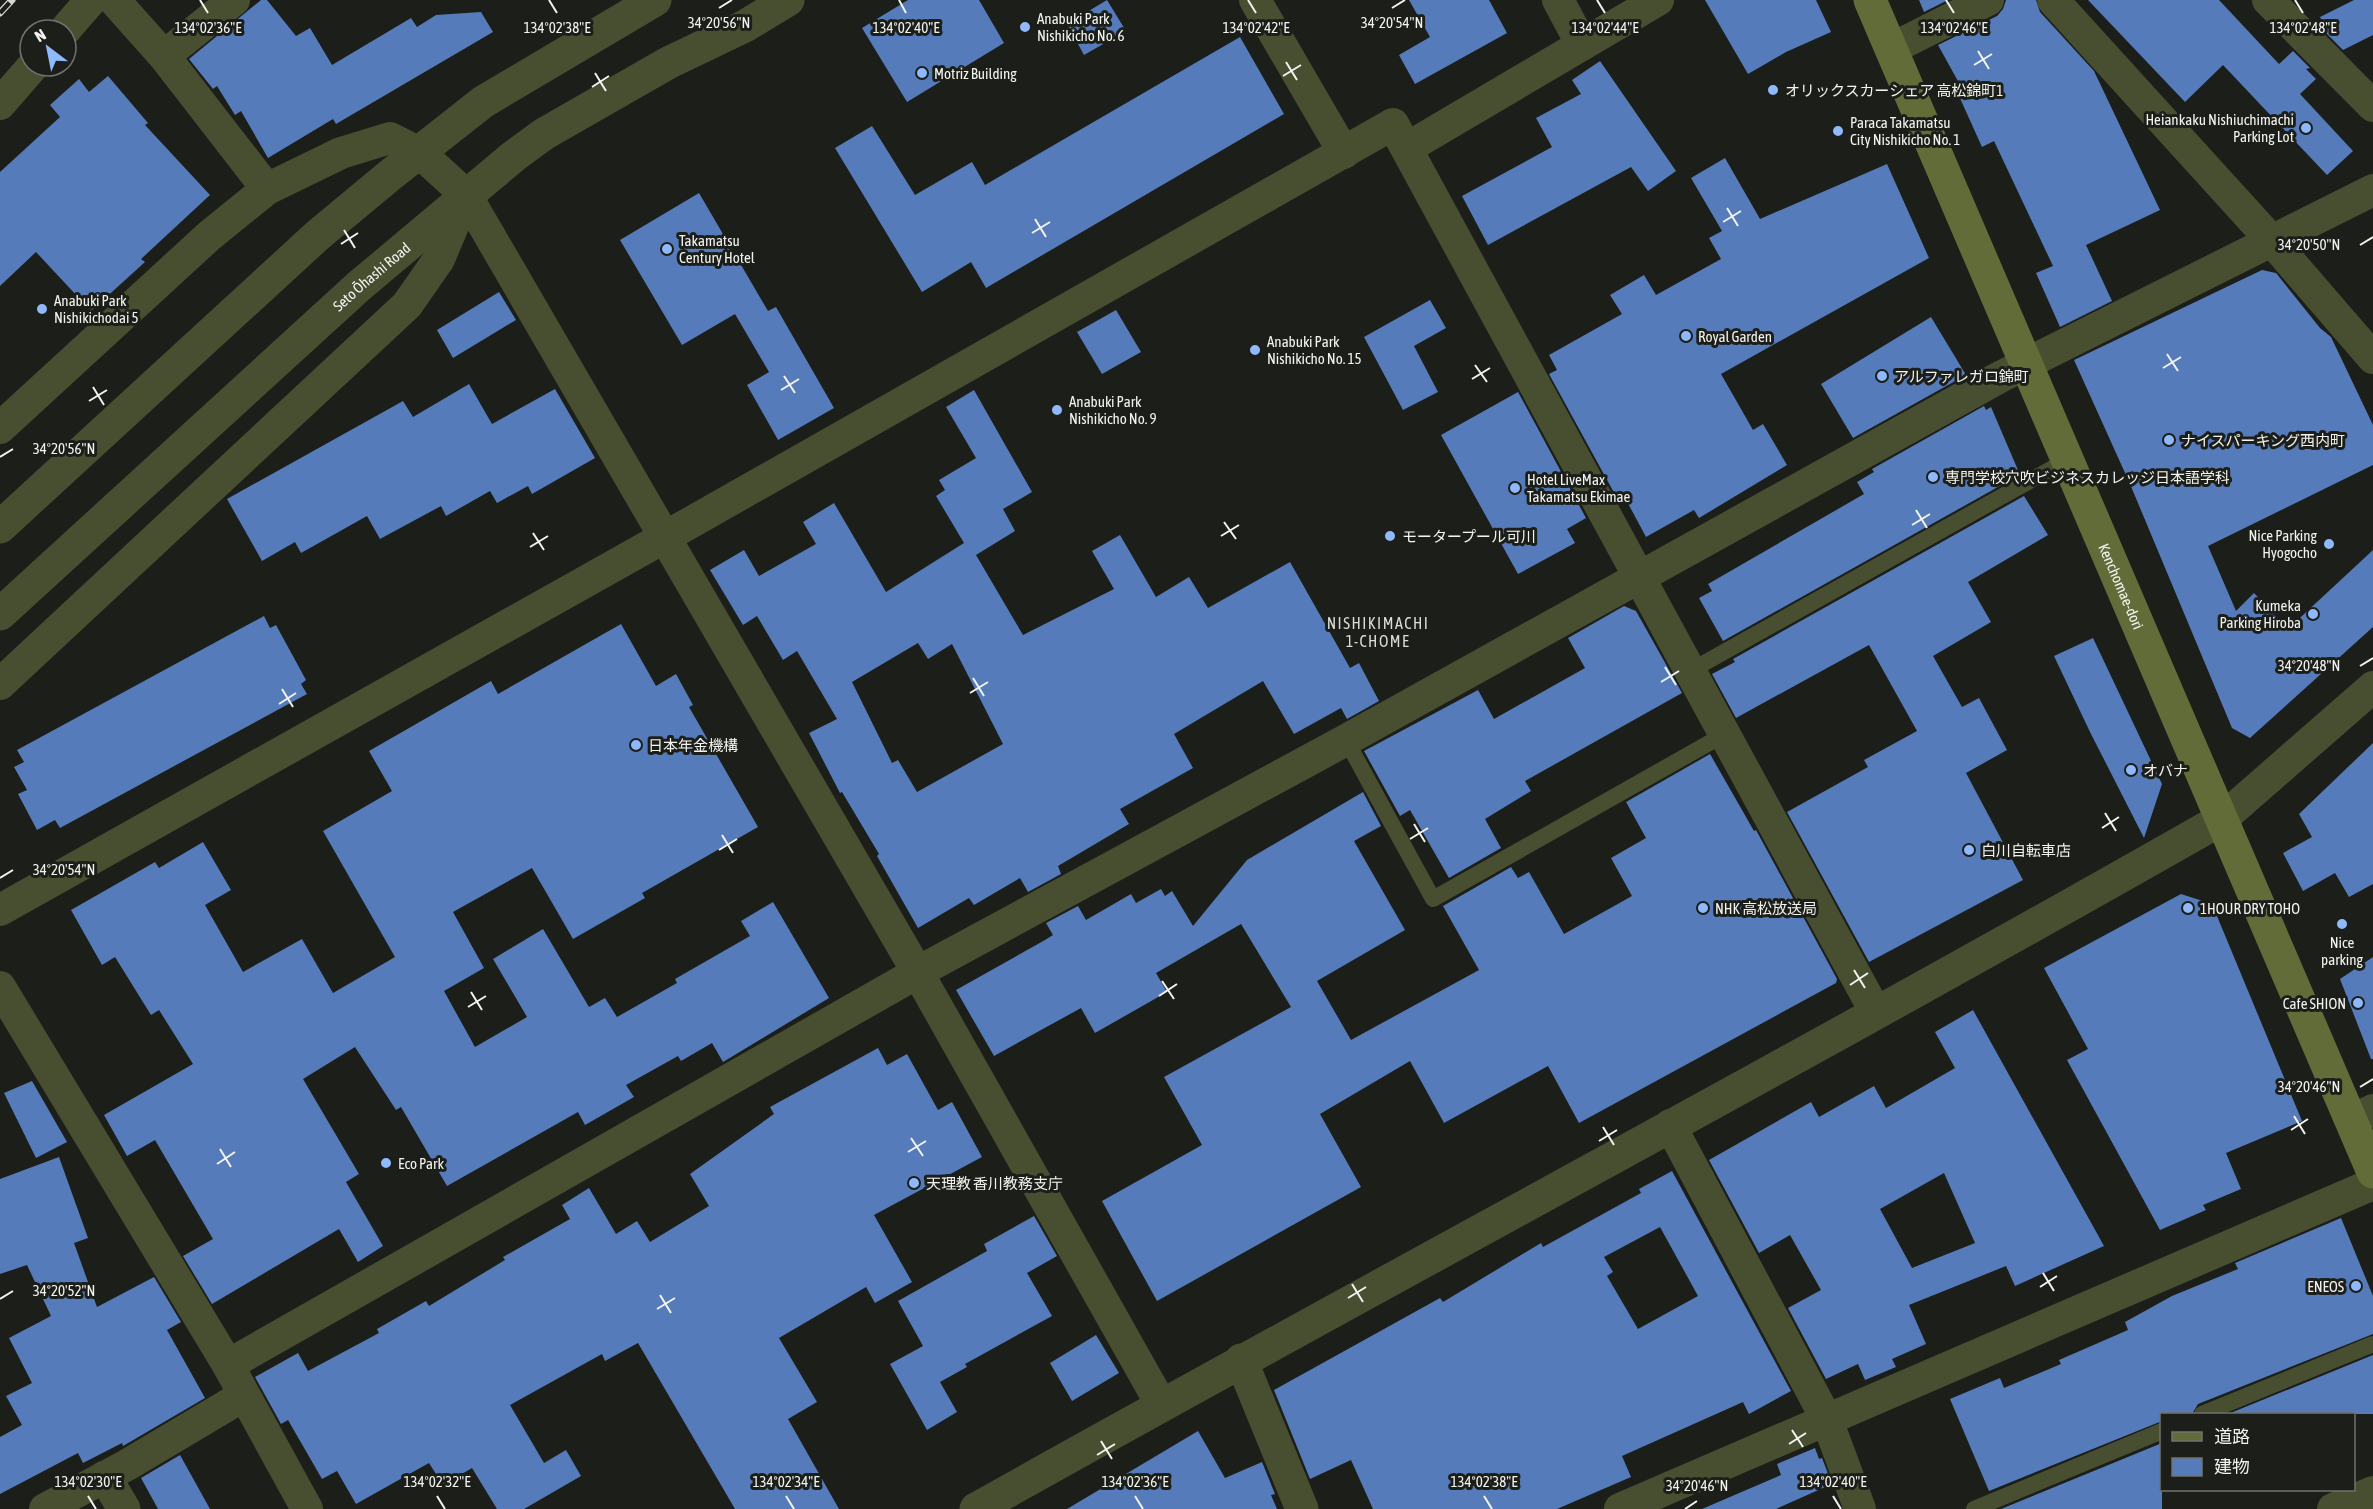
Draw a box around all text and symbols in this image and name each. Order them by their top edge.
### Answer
place label: Anabuki Park Nishikicho No. 6 [1037,10,1125,44]
text: 34°20'56"N [688,14,750,31]
text: 34°20'54"N [1361,14,1423,31]
north arrow [18,18,78,78]
text: 134°02'36"E [174,19,242,36]
text: 134°02'38"E [523,19,591,36]
text: 134°02'40"E [872,19,940,36]
text: 134°02'42"E [1222,19,1290,36]
text: 134°02'44"E [1571,19,1639,36]
text: 134°02'46"E [1920,19,1988,36]
text: 134°02'48"E [2269,19,2337,36]
marker: Anabuki Park Nishikicho No. 6 [1018,20,1032,34]
text: N [31,25,49,45]
place label: Motriz Building [934,65,1017,82]
marker: Motriz Building [915,66,929,80]
place label: オリックスカーシェア 高松錦町1 [1785,82,2003,99]
marker: オリックスカーシェア 高松錦町1 [1766,83,1780,97]
place label: Heiankaku Nishiuchimachi Parking Lot [2145,111,2294,145]
place label: Paraca Takamatsu City Nishikicho No. 1 [1850,114,1960,148]
marker: Heiankaku Nishiuchimachi Parking Lot [2299,121,2313,135]
marker: Paraca Takamatsu City Nishikicho No. 1 [1831,124,1845,138]
place label: Takamatsu Century Hotel [679,232,755,266]
text: 34°20'50"N [2278,236,2340,253]
street label: Seto Ōhashi Road [329,238,413,314]
marker: Takamatsu Century Hotel [660,242,674,256]
place label: Anabuki Park Nishikichodai 5 [54,292,138,326]
marker: Anabuki Park Nishikichodai 5 [35,302,49,316]
place label: Royal Garden [1698,328,1772,345]
marker: Royal Garden [1679,329,1693,343]
place label: Anabuki Park Nishikicho No. 15 [1267,333,1362,367]
marker: Anabuki Park Nishikicho No. 15 [1248,343,1262,357]
place label: アルファレガロ錦町 [1894,368,2029,385]
marker: アルファレガロ錦町 [1875,369,1889,383]
place label: Anabuki Park Nishikicho No. 9 [1069,393,1157,427]
marker: Anabuki Park Nishikicho No. 9 [1050,403,1064,417]
place label: ナイスパーキング西内町 [2181,432,2345,449]
marker: ナイスパーキング西内町 [2162,433,2176,447]
text: 34°20'56"N [33,440,95,457]
place label: 専門学校穴吹ビジネスカレッジ日本語学科 [1945,469,2230,486]
marker: 専門学校穴吹ビジネスカレッジ日本語学科 [1926,470,1940,484]
place label: Hotel LiveMax Takamatsu Ekimae [1527,471,1631,505]
marker: Hotel LiveMax Takamatsu Ekimae [1508,481,1522,495]
place label: Nice Parking Hyogocho [2249,527,2318,561]
place label: モータープール可川 [1402,528,1536,545]
marker: モータープール可川 [1383,529,1397,543]
marker: Nice Parking Hyogocho [2322,537,2336,551]
street label: Kenchomae-dori [2096,541,2147,632]
place label: Kumeka Parking Hiroba [2219,597,2301,631]
marker: Kumeka Parking Hiroba [2306,607,2320,621]
district label: NISHIKIMACHI 1-CHOME [1327,614,1429,650]
text: 34°20'48"N [2278,657,2340,674]
place label: 日本年金機構 [648,737,738,754]
marker: 日本年金機構 [629,738,643,752]
place label: オバナ [2143,762,2188,779]
marker: オバナ [2124,763,2138,777]
place label: 白川自転車店 [1981,842,2071,859]
marker: 白川自転車店 [1962,843,1976,857]
text: 34°20'54"N [33,861,95,878]
place label: NHK 高松放送局 [1715,900,1817,917]
place label: 1HOUR DRY TOHO [2200,900,2300,917]
marker: NHK 高松放送局 [1696,901,1710,915]
marker: 1HOUR DRY TOHO [2181,901,2195,915]
marker: Nice parking [2335,917,2349,931]
place label: Nice parking [2321,934,2363,968]
place label: Cafe SHION [2283,995,2346,1012]
marker: Cafe SHION [2351,996,2365,1010]
text: 34°20'46"N [2278,1078,2340,1095]
place label: Eco Park [398,1155,444,1172]
marker: Eco Park [379,1156,393,1170]
place label: 天理教 香川教務支庁 [926,1175,1063,1192]
marker: 天理教 香川教務支庁 [907,1176,921,1190]
place label: ENEOS [2307,1278,2344,1295]
marker: ENEOS [2349,1279,2363,1293]
text: 34°20'52"N [33,1282,95,1299]
legend [2160,1413,2355,1491]
text: 道路 [2214,1426,2250,1447]
text: 建物 [2214,1456,2250,1477]
text: 134°02'30"E [54,1473,122,1490]
text: 134°02'32"E [403,1473,471,1490]
text: 134°02'34"E [752,1473,820,1490]
text: 134°02'36"E [1101,1473,1169,1490]
text: 134°02'38"E [1450,1473,1518,1490]
text: 134°02'40"E [1799,1473,1867,1490]
text: 34°20'46"N [1666,1477,1728,1494]

